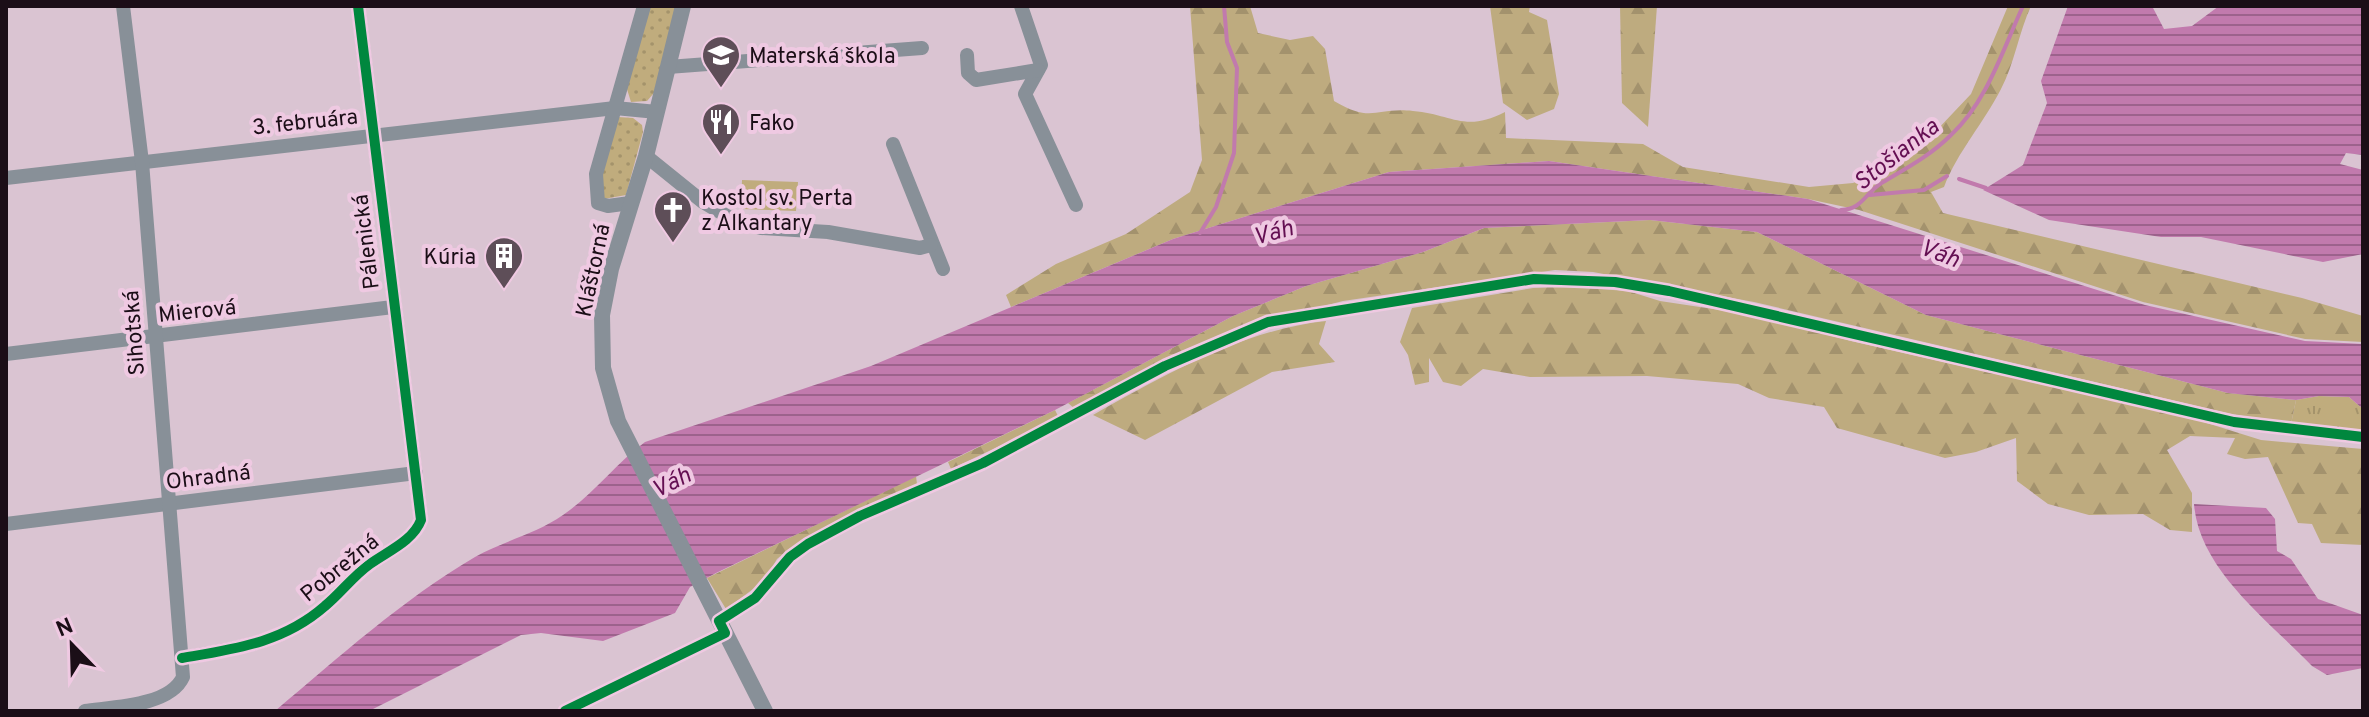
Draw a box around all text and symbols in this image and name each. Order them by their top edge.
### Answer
school or university icon: Materská škola [700,34,742,89]
place label: Materská škola [749,44,895,71]
restaurant icon: Fako [700,101,742,156]
street label: 3. februára [251,105,359,142]
place label: Fako [749,111,794,138]
water label: Stošianka [1848,112,1946,198]
place label: Kostol sv. Perta z Alkantary [701,186,853,238]
church icon: Kostol sv. Perta z Alkantary [652,189,694,244]
street label: Pálenická [348,193,387,291]
water label: Váh [1250,214,1297,254]
street label: Kláštorná [571,221,617,320]
water label: Váh [1915,234,1964,276]
building icon: Kúria [483,235,525,290]
place label: Kúria [424,245,476,272]
street label: Sihotská [119,289,152,376]
street label: Mierová [157,295,238,330]
street label: Ohradná [164,460,252,497]
water label: Váh [647,461,697,506]
street label: Pobrežná [296,529,385,609]
north arrow [32,605,112,685]
text: N [53,613,78,644]

